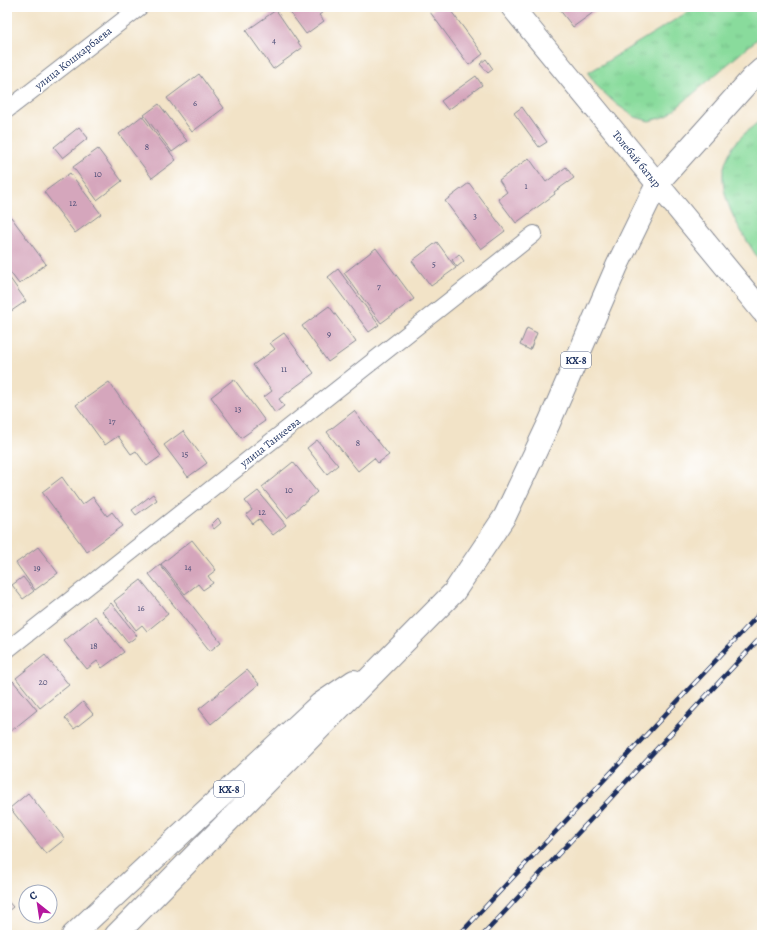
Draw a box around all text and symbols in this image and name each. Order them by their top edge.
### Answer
street label: улица Кошкарбаева [31,23,116,94]
house number: 4 [272,34,276,46]
house number: 6 [193,97,197,109]
street label: Толебай батыр [609,128,665,191]
house number: 8 [145,141,149,153]
house number: 10 [94,168,102,180]
house number: 1 [524,180,528,192]
house number: 12 [69,197,77,209]
house number: 3 [473,210,477,222]
house number: 5 [432,258,436,270]
house number: 7 [377,280,381,292]
house number: 9 [327,328,331,340]
road number: КХ-8 [561,352,591,368]
house number: 11 [281,363,287,375]
house number: 13 [235,403,242,415]
street label: улица Танкеева [236,413,304,471]
house number: 17 [109,415,116,427]
house number: 8 [356,437,360,449]
house number: 15 [182,448,189,460]
house number: 10 [285,484,293,496]
house number: 12 [258,506,266,518]
house number: 14 [184,561,192,573]
house number: 19 [33,562,41,574]
house number: 16 [137,602,145,614]
house number: 18 [90,640,98,652]
house number: 20 [38,676,48,688]
road number: КХ-8 [214,781,244,797]
north arrow [18,884,58,924]
text: С [27,887,40,904]

